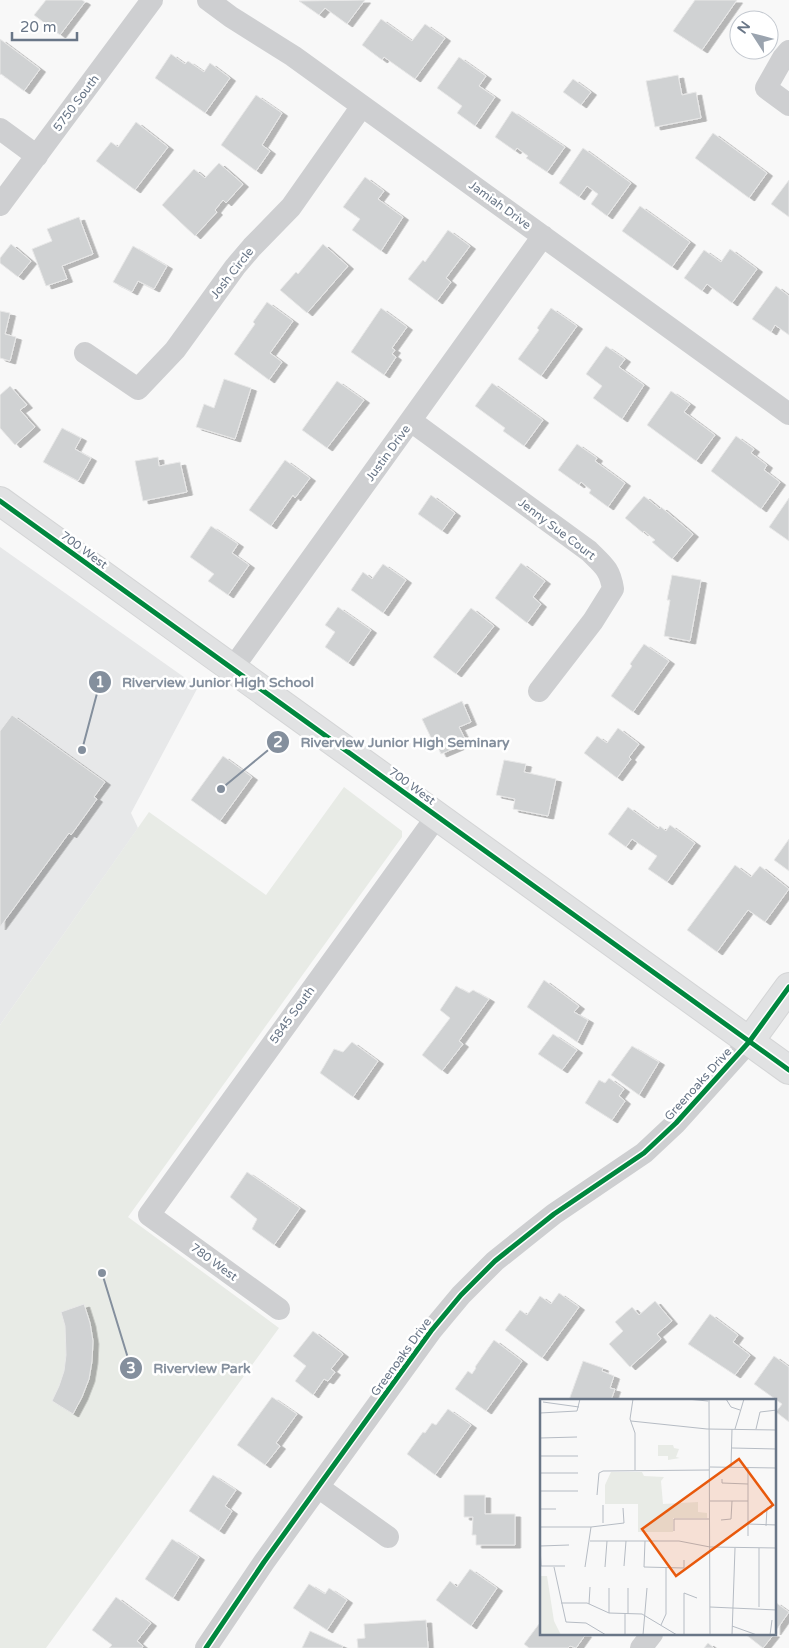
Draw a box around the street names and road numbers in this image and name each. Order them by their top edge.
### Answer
street label: 5750 South [50,72,102,134]
street label: Jamiah Drive [466,178,534,232]
street label: Josh Circle [208,244,256,301]
street label: Justin Drive [363,422,413,484]
street label: Jenny Sue Court [516,495,599,563]
street label: 700 West [58,528,110,572]
street label: 700 West [386,764,438,808]
street label: 5845 South [267,984,317,1046]
street label: Greenoaks Drive [662,1044,735,1123]
street label: 780 West [188,1240,240,1284]
street label: Greenoaks Drive [368,1315,434,1399]

